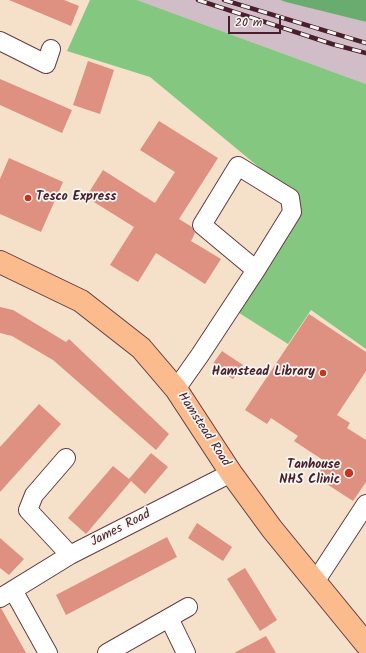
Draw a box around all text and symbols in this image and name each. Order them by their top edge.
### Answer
scale bar [230,8,283,34]
text: 20 m [235,13,262,32]
place label: Tesco Express [36,190,116,206]
marker: Tesco Express [23,193,33,203]
place label: Hamstead Library [212,365,315,381]
marker: Hamstead Library [318,368,328,378]
street label: Hamstead Road [173,390,233,470]
place label: Tanhouse NHS Clinic [279,458,340,489]
marker: Tanhouse NHS Clinic [343,467,355,479]
street label: James Road [88,507,154,551]

